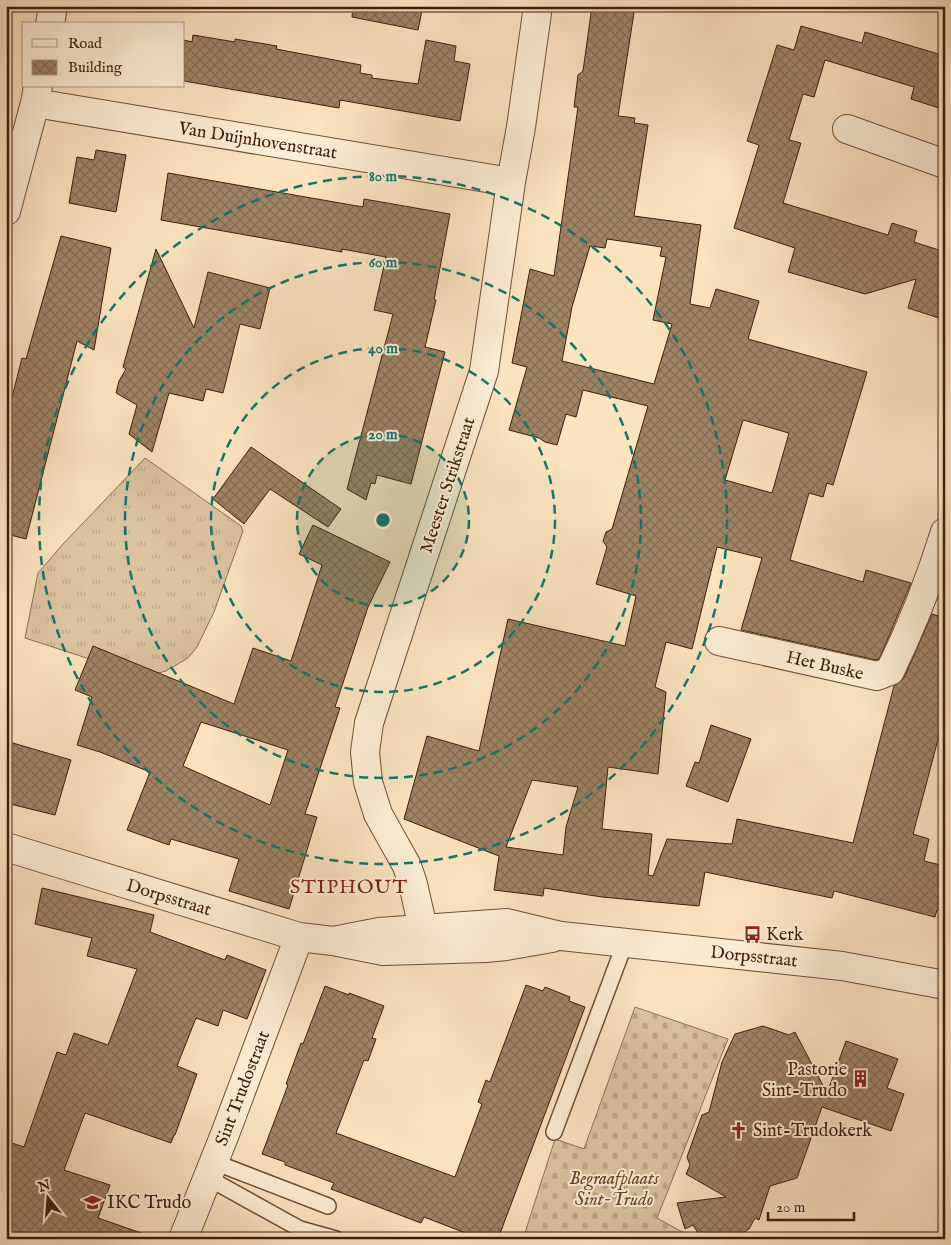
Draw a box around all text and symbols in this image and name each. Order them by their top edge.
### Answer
legend [22,22,185,88]
text: Road [68,34,103,53]
text: Building [68,58,123,77]
street label: Van Duijnhovenstraat [176,117,339,165]
text: 80 m [369,167,397,186]
text: 60 m [369,253,398,272]
text: 40 m [368,339,398,358]
street label: Meester Strikstraat [416,414,481,557]
text: 20 m [368,425,398,444]
centre of rings [374,511,392,529]
street label: Het Buske [784,646,866,687]
street label: Dorpsstraat [123,875,214,922]
district label: STIPHOUT [290,875,408,900]
bus stop icon: Kerk [742,924,762,944]
place label: Kerk [766,924,804,947]
street label: Dorpsstraat [709,941,799,974]
street label: Sint Trudostraat [211,1028,276,1149]
place label: Pastorie Sint-Trudo [762,1059,847,1103]
building icon: Pastorie Sint-Trudo [851,1069,871,1089]
church icon: Sint-Trudokerk [729,1120,749,1140]
place label: Sint-Trudokerk [753,1120,872,1143]
park label: Begraafplaats Sint-Trudo [569,1168,660,1212]
north arrow [22,1172,72,1222]
text: N [35,1176,53,1197]
scale bar [768,1190,855,1222]
school or university icon: IKC Trudo [83,1192,103,1212]
place label: IKC Trudo [107,1192,192,1215]
text: 20 m [776,1198,806,1217]

